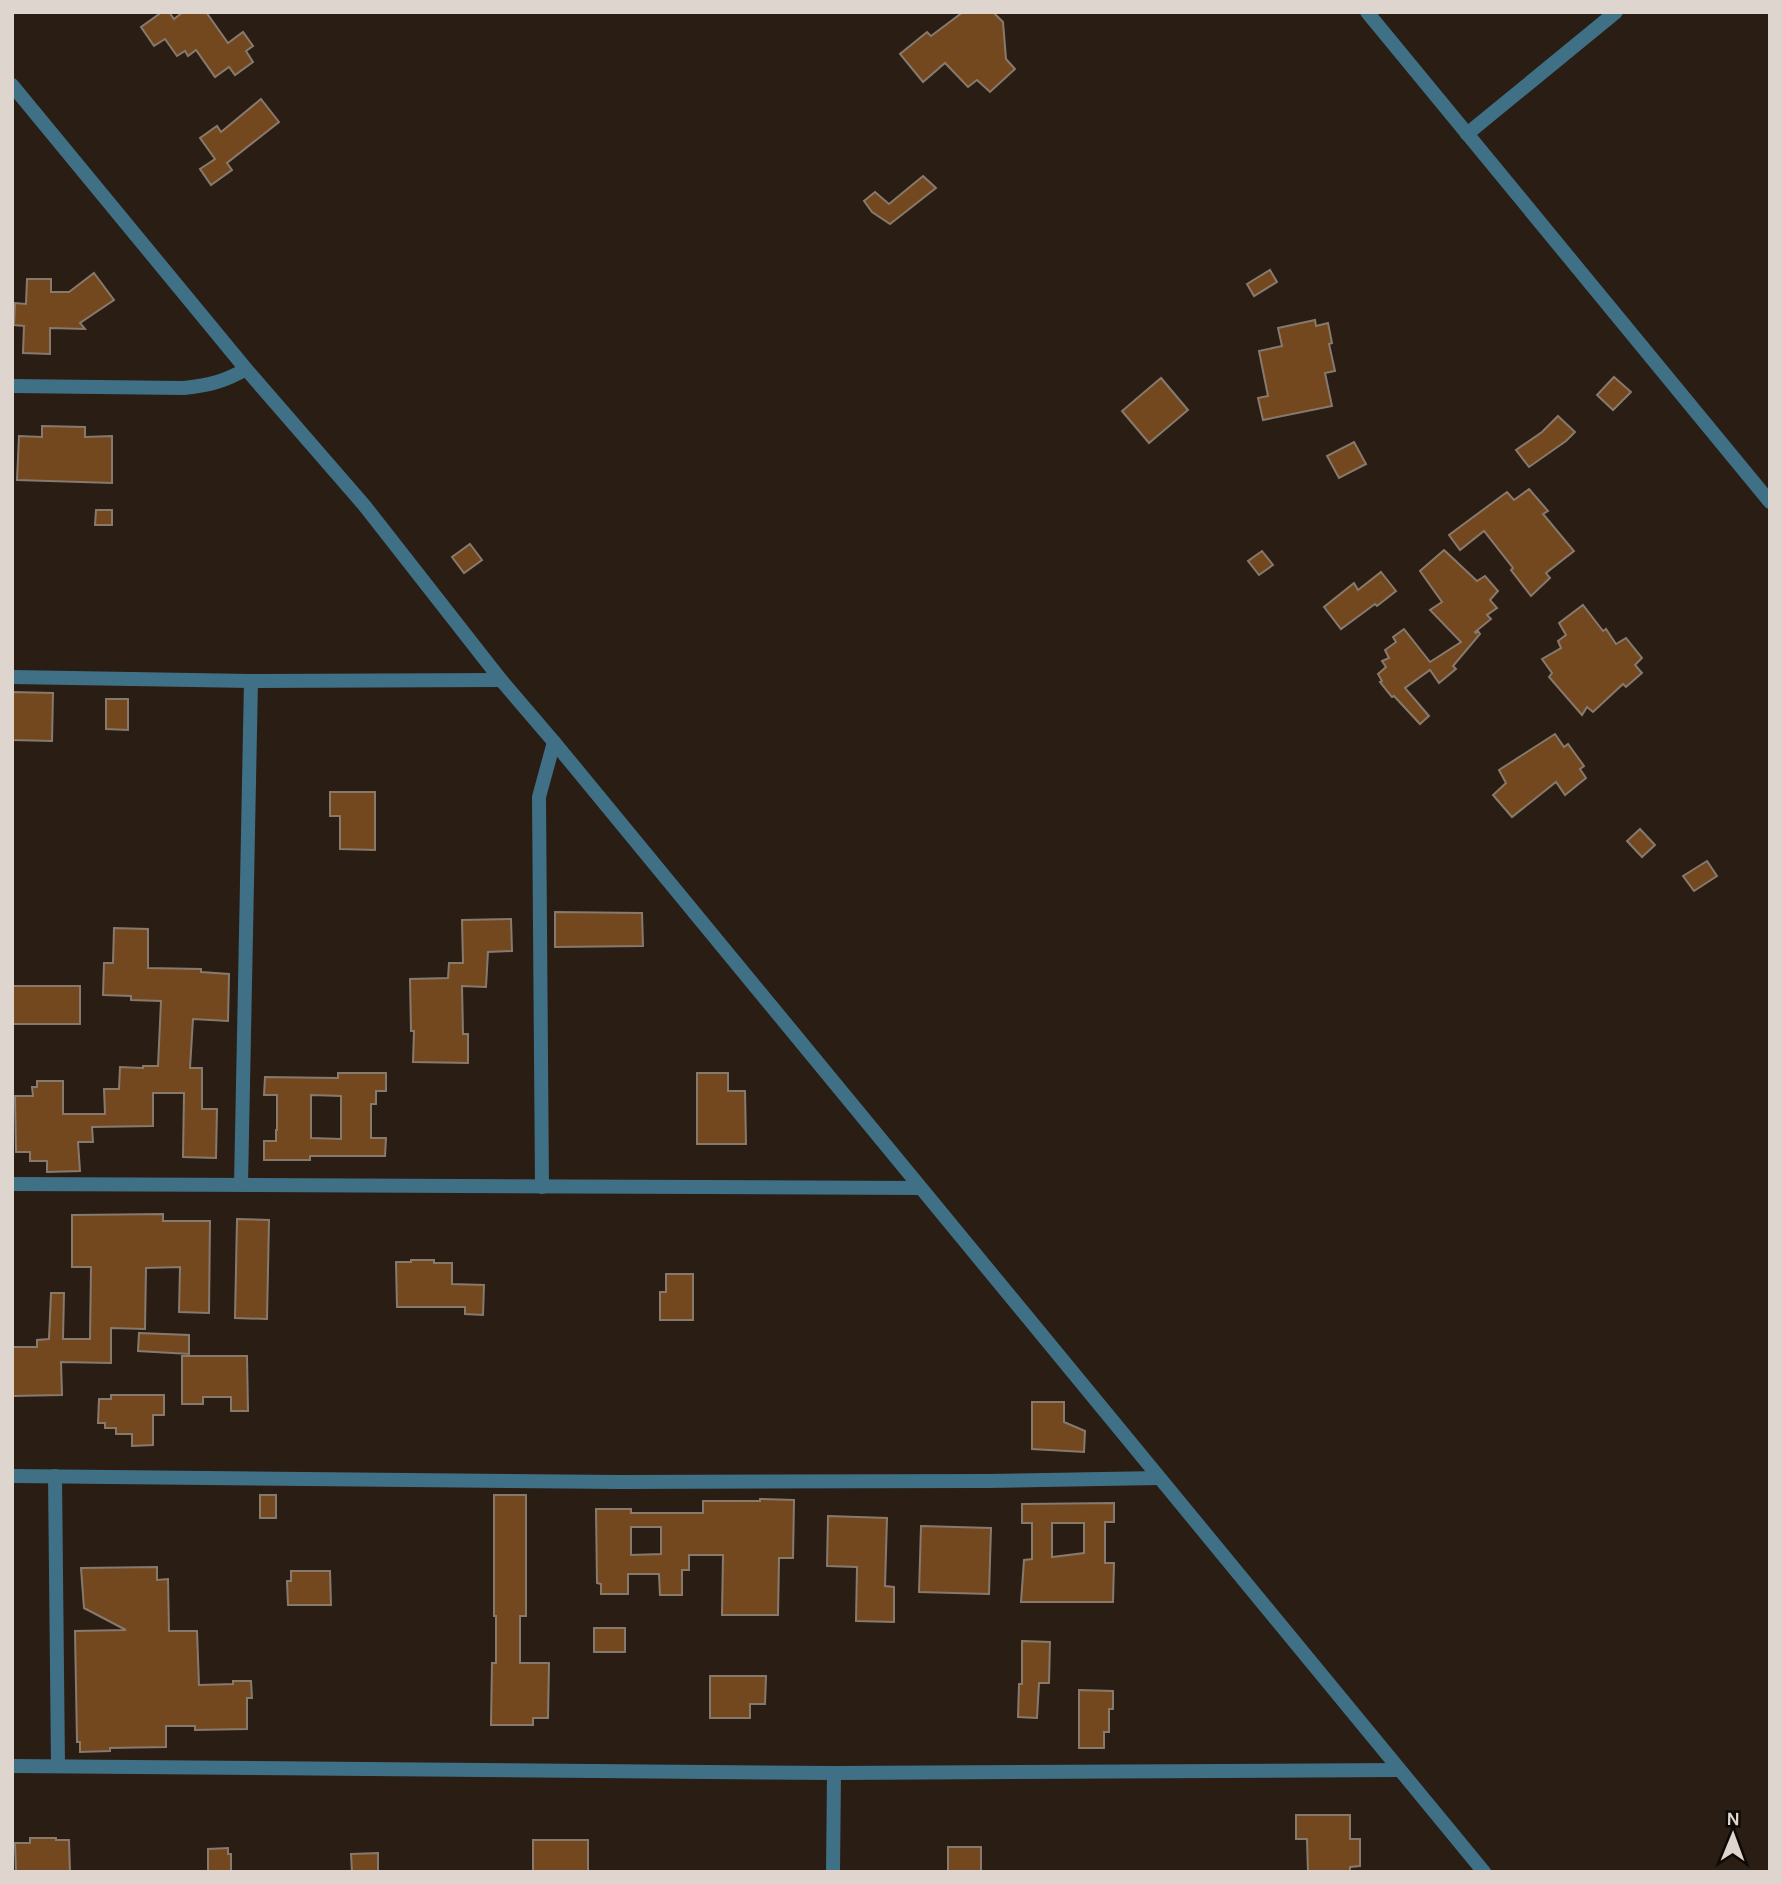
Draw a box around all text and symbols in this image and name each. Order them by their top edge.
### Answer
north arrow [1698,1800,1768,1870]
text: N [1726,1808,1740,1830]

